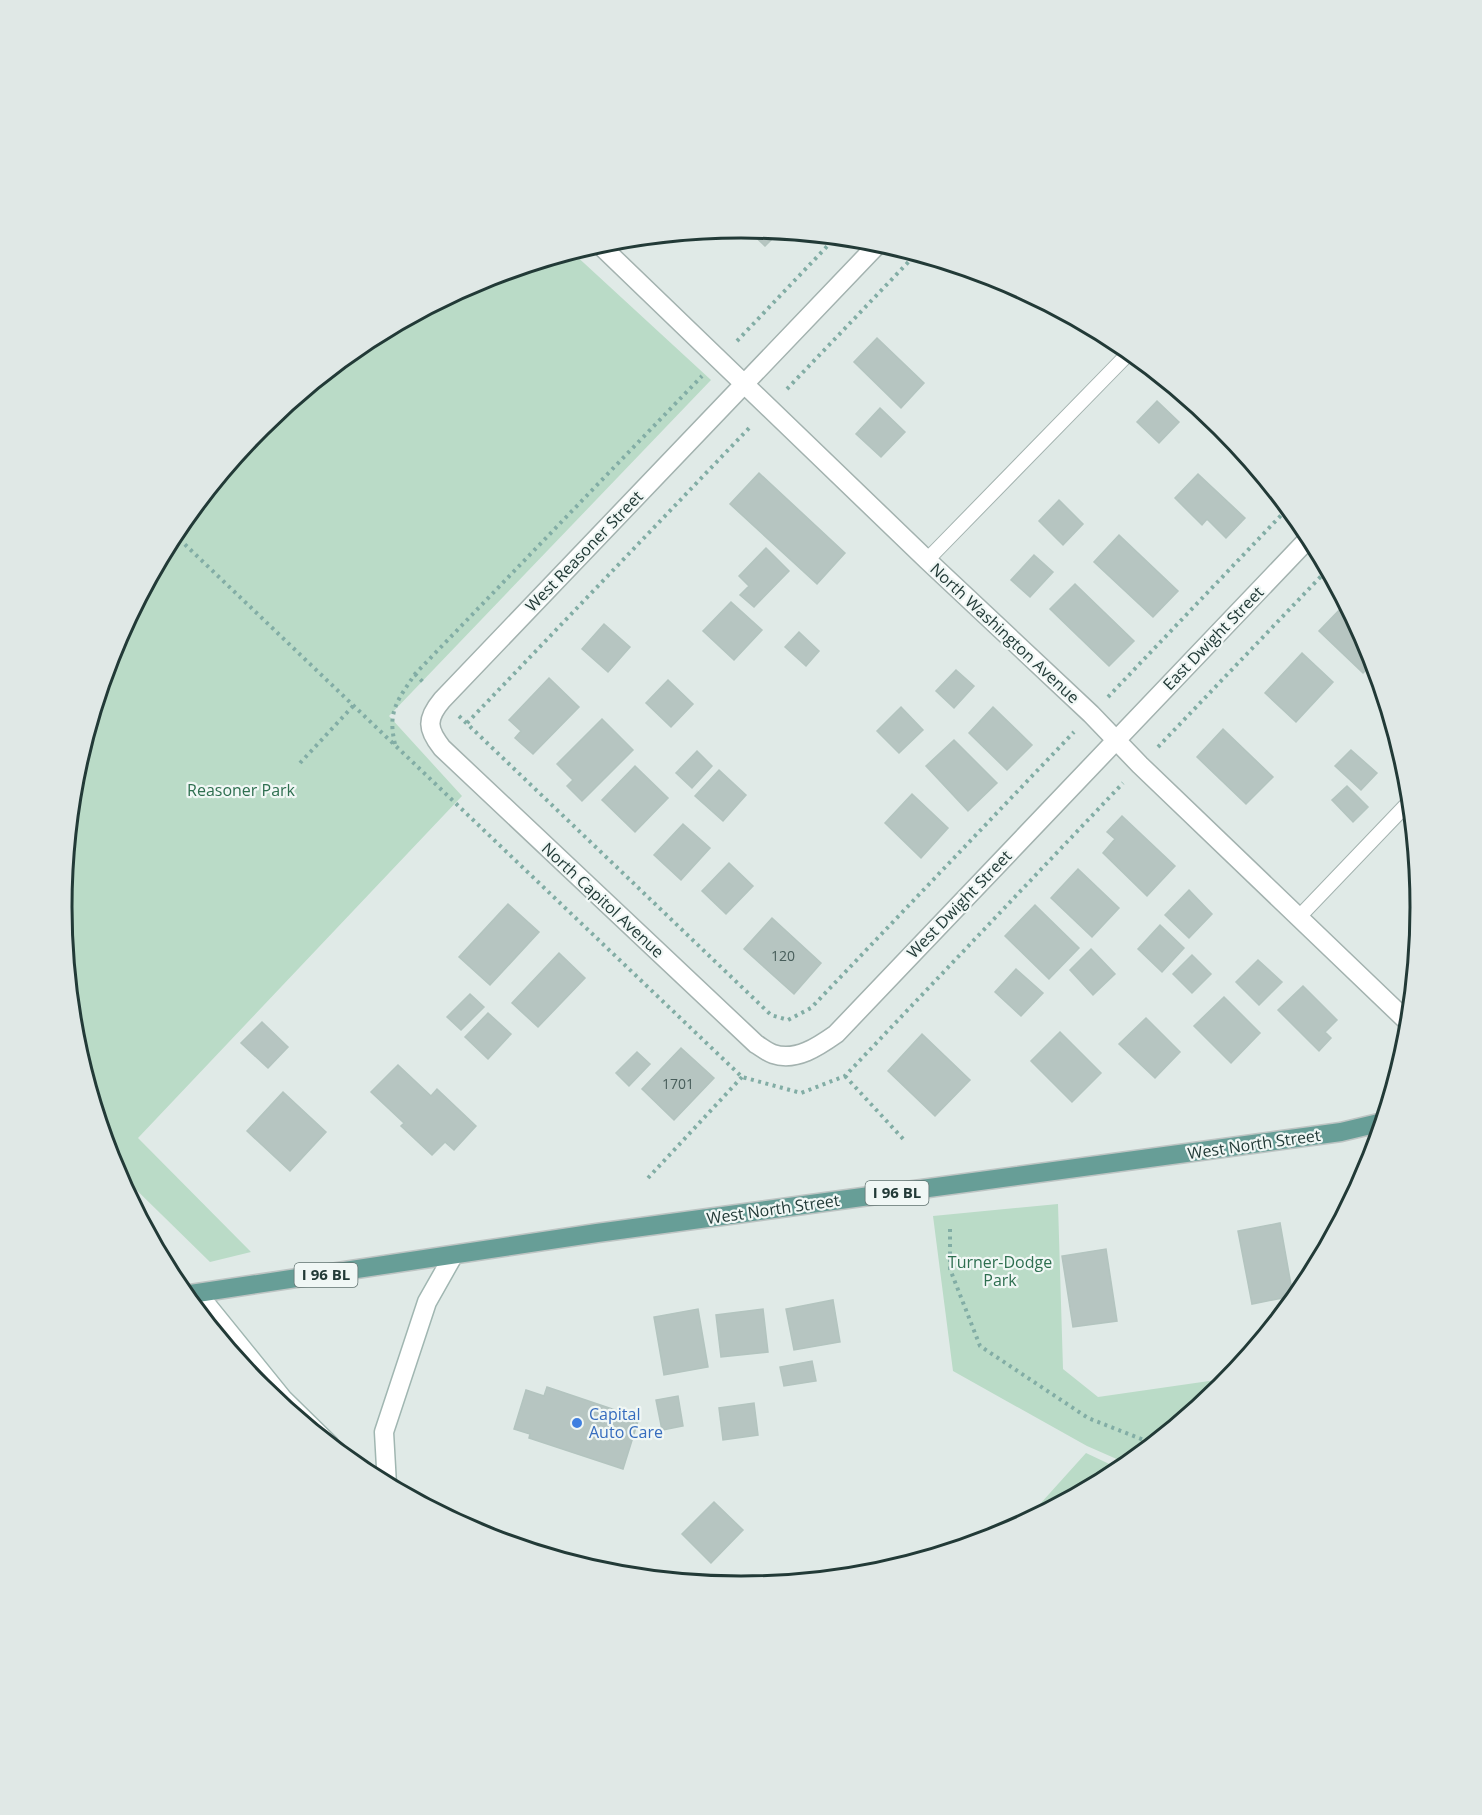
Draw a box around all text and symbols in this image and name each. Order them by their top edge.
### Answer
street label: West Reasoner Street [520,485,648,616]
street label: North Washington Avenue [926,558,1084,708]
street label: East Dwight Street [1158,581,1268,695]
park label: Reasoner Park [187,779,296,801]
street label: North Capitol Avenue [537,837,669,963]
street label: West Dwight Street [902,845,1017,963]
house number: 120 [771,946,795,965]
house number: 1701 [662,1074,694,1093]
street label: West North Street [1186,1124,1322,1164]
road number: I 96 BL [866,1181,928,1205]
street label: West North Street [705,1189,841,1229]
park label: Turner-Dodge Park [948,1251,1052,1291]
road number: I 96 BL [294,1263,358,1287]
place label: Capital Auto Care [589,1403,663,1443]
marker: Capital Auto Care [570,1416,584,1430]

